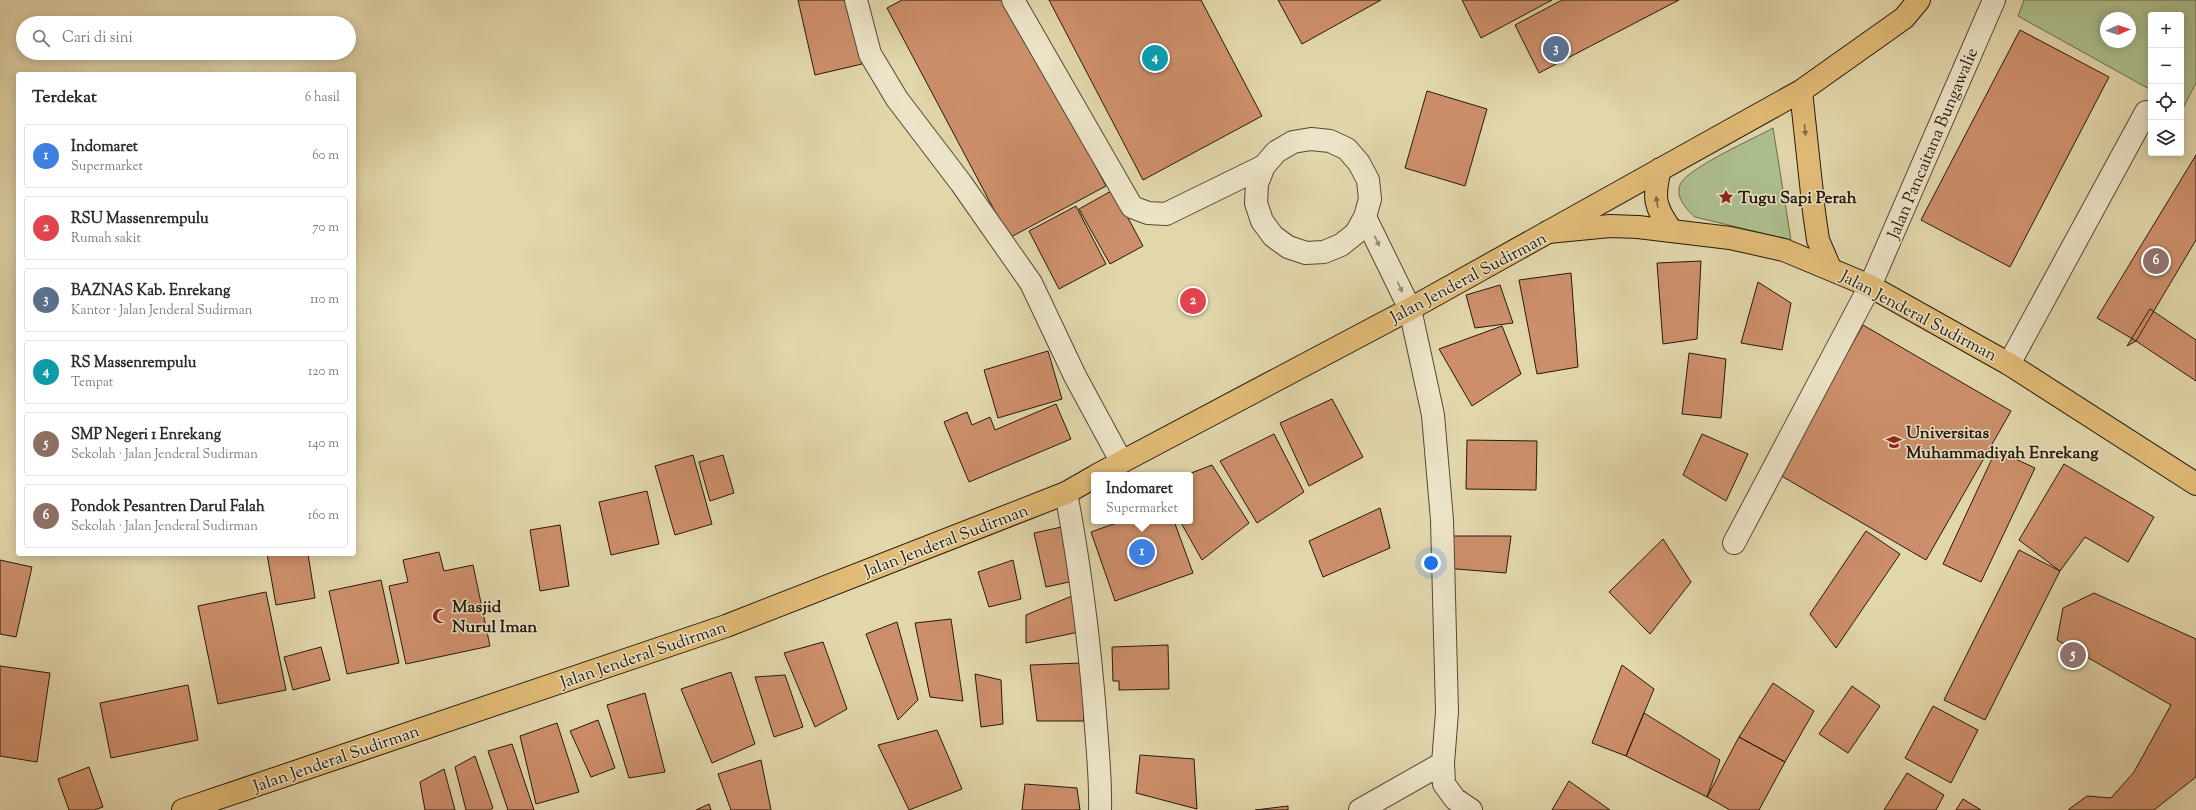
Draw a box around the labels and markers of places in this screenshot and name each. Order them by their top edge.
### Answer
pin: 3 [1543,34,1569,64]
pin: 4 [1142,43,1168,73]
place label: Tugu Sapi Perah [1738,187,1857,211]
place icon: Tugu Sapi Perah [1717,188,1735,206]
pin: 6 [2143,246,2169,276]
pin: 2 [1180,286,1206,316]
place label: Universitas Muhammadiyah Enrekang [1906,422,2099,466]
school or university icon: Universitas Muhammadiyah Enrekang [1885,433,1903,451]
pin: 1 [1129,537,1155,567]
place label: Masjid Nurul Iman [452,596,538,640]
mosque icon: Masjid Nurul Iman [431,607,449,625]
pin: 5 [2060,640,2086,670]

